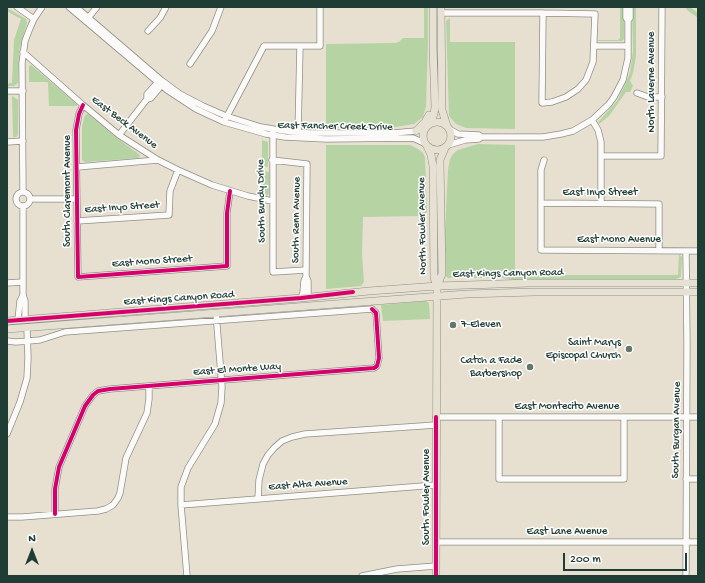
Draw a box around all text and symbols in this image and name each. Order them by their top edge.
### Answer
street label: North Laverne Avenue [645,32,659,132]
street label: East Beck Avenue [88,94,160,152]
street label: East Fancher Creek Drive [277,119,393,135]
street label: South Claremont Avenue [61,135,75,247]
street label: South Bundy Drive [255,159,269,243]
street label: South Renn Avenue [290,177,304,263]
street label: North Fowler Avenue [416,177,430,275]
street label: East Inyo Street [562,186,638,200]
street label: East Inyo Street [84,199,160,217]
street label: East Mono Avenue [577,233,661,247]
street label: East Mono Street [111,253,193,271]
street label: East Kings Canyon Road [452,266,564,282]
street label: East Kings Canyon Road [123,289,235,309]
place label: 7-Eleven [461,318,501,332]
marker: 7-Eleven [448,320,458,330]
place label: Saint Marys Episcopal Church [546,336,621,362]
marker: Saint Marys Episcopal Church [624,344,634,354]
place label: Catch a Fade Barbershop [461,354,522,380]
street label: East El Monte Way [193,360,281,380]
marker: Catch a Fade Barbershop [525,362,535,372]
street label: South Burgan Avenue [670,381,684,479]
street label: East Montecito Avenue [515,400,619,414]
street label: South Fowler Avenue [420,449,434,545]
street label: East Alta Avenue [268,476,348,494]
street label: East Lane Avenue [527,525,607,539]
north arrow [12,531,52,571]
text: N [28,533,36,545]
scale bar [565,545,689,571]
text: 200 m [570,553,601,567]

